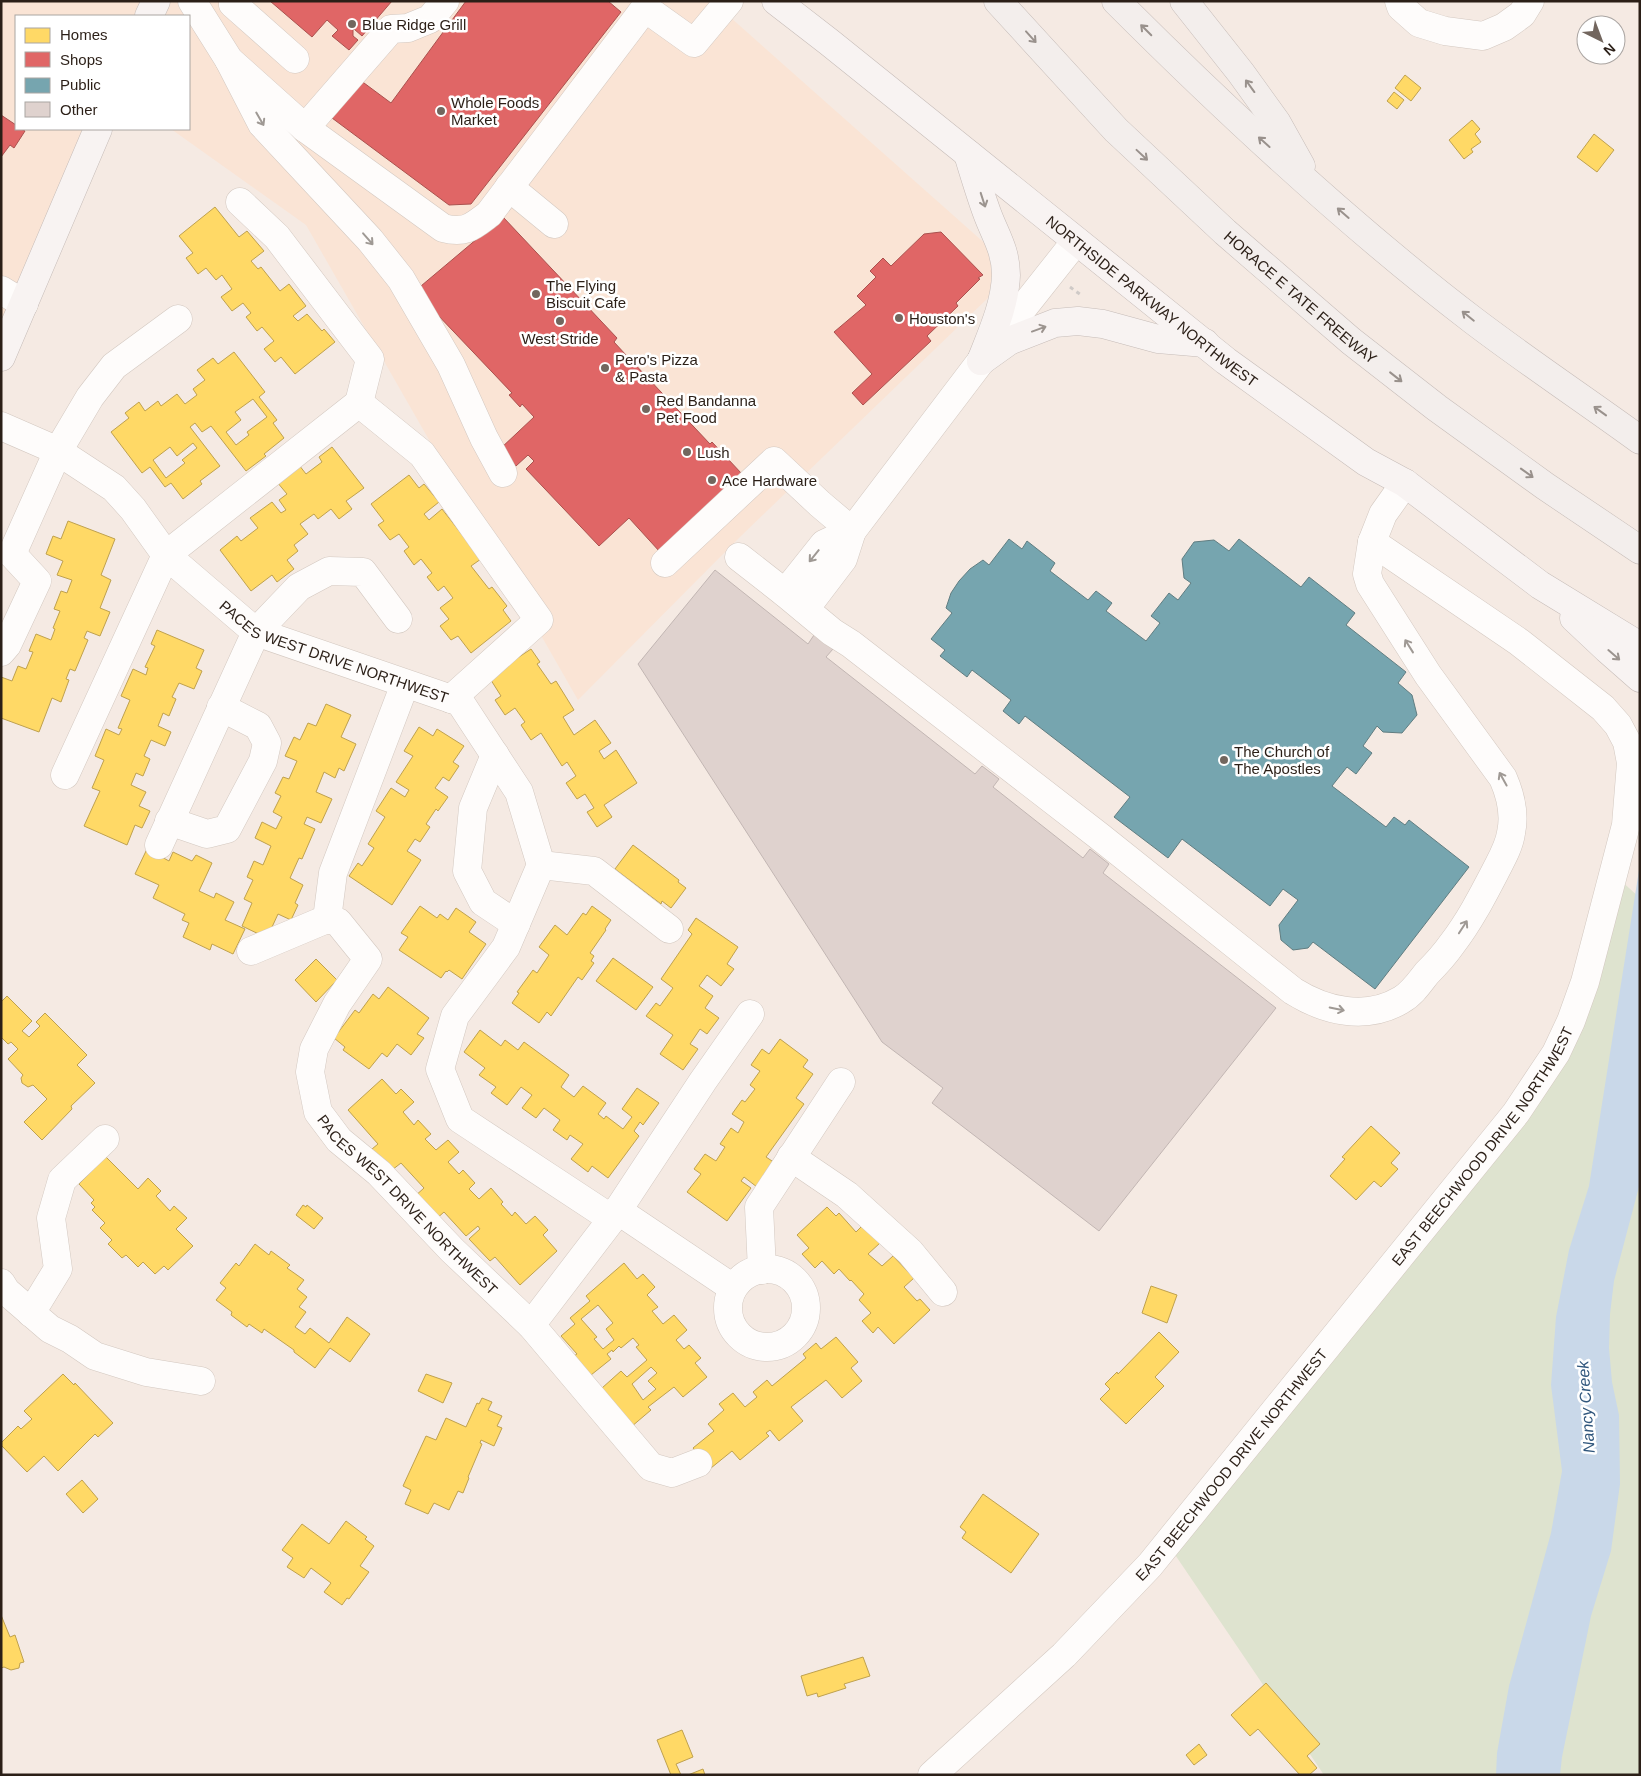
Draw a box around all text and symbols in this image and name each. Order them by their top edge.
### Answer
legend [15,15,190,130]
north arrow [1576,15,1626,65]
place label: Blue Ridge Grill [362,16,466,33]
marker: Blue Ridge Grill [346,18,358,30]
one-way arrow [1140,24,1152,37]
text: Homes [60,26,108,43]
one-way arrow [1025,31,1036,44]
text: N [1601,40,1619,59]
text: Shops [60,51,103,68]
text: Public [60,76,101,93]
one-way arrow [1245,80,1256,93]
place label: Whole Foods Market [451,94,539,128]
text: Other [60,101,98,118]
marker: Whole Foods Market [435,105,447,117]
one-way arrow [255,111,265,125]
one-way arrow [1257,136,1270,148]
one-way arrow [1136,149,1149,161]
one-way arrow [979,192,988,208]
one-way arrow [1337,207,1350,218]
street label: NORTHSIDE PARKWAY NORTHWEST [1043,212,1261,390]
street label: HORACE E TATE FREEWAY [1221,227,1381,367]
one-way arrow [363,232,374,245]
place label: The Flying Biscuit Cafe [546,277,626,311]
marker: The Flying Biscuit Cafe [530,288,542,300]
place label: Houston's [909,310,975,327]
one-way arrow [1462,311,1475,322]
marker: Houston's [893,312,905,324]
marker: West Stride [554,315,566,327]
one-way arrow [1030,324,1046,333]
place label: West Stride [521,330,599,347]
place label: Pero's Pizza & Pasta [615,351,699,385]
marker: Pero's Pizza & Pasta [599,362,611,374]
one-way arrow [1390,371,1403,382]
place label: Red Bandanna Pet Food [656,392,757,426]
marker: Red Bandanna Pet Food [640,403,652,415]
one-way arrow [1593,406,1607,416]
place label: Lush [697,444,730,461]
marker: Lush [681,446,693,458]
one-way arrow [1520,468,1534,478]
place label: Ace Hardware [722,472,817,489]
marker: Ace Hardware [706,474,718,486]
one-way arrow [809,550,820,563]
street label: PACES WEST DRIVE NORTHWEST [217,597,451,706]
one-way arrow [1404,639,1415,653]
one-way arrow [1607,650,1620,661]
place label: The Church of The Apostles [1234,743,1330,777]
marker: The Church of The Apostles [1218,754,1230,766]
one-way arrow [1497,772,1507,786]
one-way arrow [1459,921,1469,935]
one-way arrow [1329,1004,1345,1014]
street label: EAST BEECHWOOD DRIVE NORTHWEST [1388,1024,1576,1269]
street label: PACES WEST DRIVE NORTHWEST [314,1111,501,1298]
street label: EAST BEECHWOOD DRIVE NORTHWEST [1132,1345,1330,1584]
water label: Nancy Creek [1574,1359,1598,1454]

